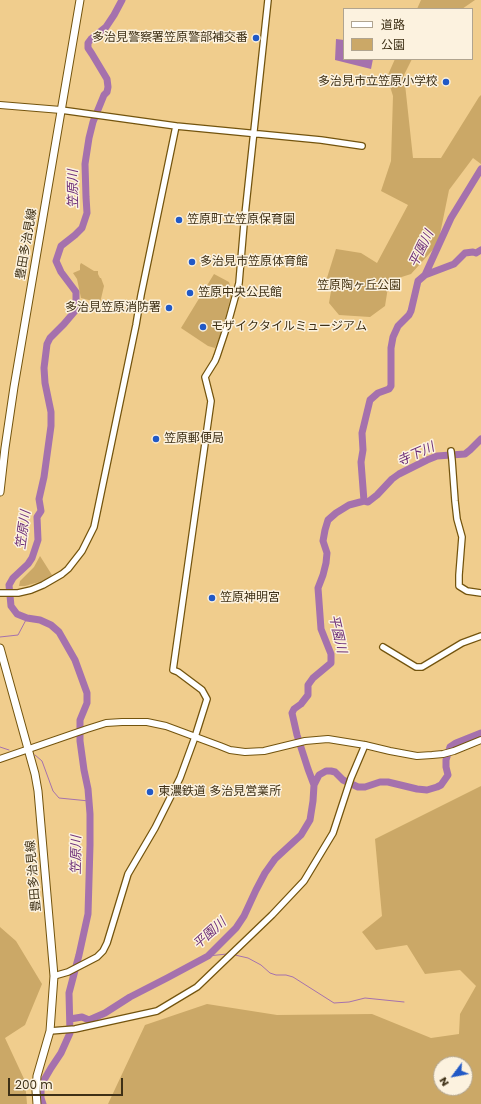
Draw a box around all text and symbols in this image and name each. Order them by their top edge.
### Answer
legend [343,8,473,60]
text: 道路 [381,16,405,33]
place label: 多治見警察署笠原警部補交番 [92,31,248,45]
marker: 多治見警察署笠原警部補交番 [251,33,261,43]
text: 公園 [381,36,405,53]
place label: 多治見市立笠原小学校 [318,75,438,89]
marker: 多治見市立笠原小学校 [441,77,451,87]
water label: 笠原川 [66,169,82,209]
street label: 豊田多治見線 [14,207,40,281]
place label: 笠原町立笠原保育園 [187,213,295,227]
marker: 笠原町立笠原保育園 [174,215,184,225]
water label: 平園川 [406,228,438,270]
place label: 多治見市笠原体育館 [200,255,308,269]
marker: 多治見市笠原体育館 [187,257,197,267]
park label: 笠原陶ヶ丘公園 [317,279,401,293]
place label: 笠原中央公民館 [198,286,282,300]
marker: 笠原中央公民館 [185,288,195,298]
place label: 多治見笠原消防署 [65,301,161,315]
marker: 多治見笠原消防署 [164,303,174,313]
place label: モザイクタイルミュージアム [211,320,367,334]
marker: モザイクタイルミュージアム [198,322,208,332]
place label: 笠原郵便局 [164,432,224,446]
marker: 笠原郵便局 [151,434,161,444]
water label: 寺下川 [395,440,437,470]
water label: 笠原川 [14,510,34,550]
place label: 笠原神明宮 [220,591,280,605]
marker: 笠原神明宮 [207,593,217,603]
water label: 平園川 [325,613,349,655]
place label: 東濃鉄道 多治見営業所 [158,785,281,799]
marker: 東濃鉄道 多治見営業所 [145,787,155,797]
water label: 笠原川 [69,835,85,875]
street label: 豊田多治見線 [24,840,44,912]
water label: 平園川 [190,915,230,953]
north arrow [433,1056,473,1096]
scale bar [10,1070,125,1096]
text: N [435,1074,453,1090]
text: 200 m [15,1076,53,1093]

